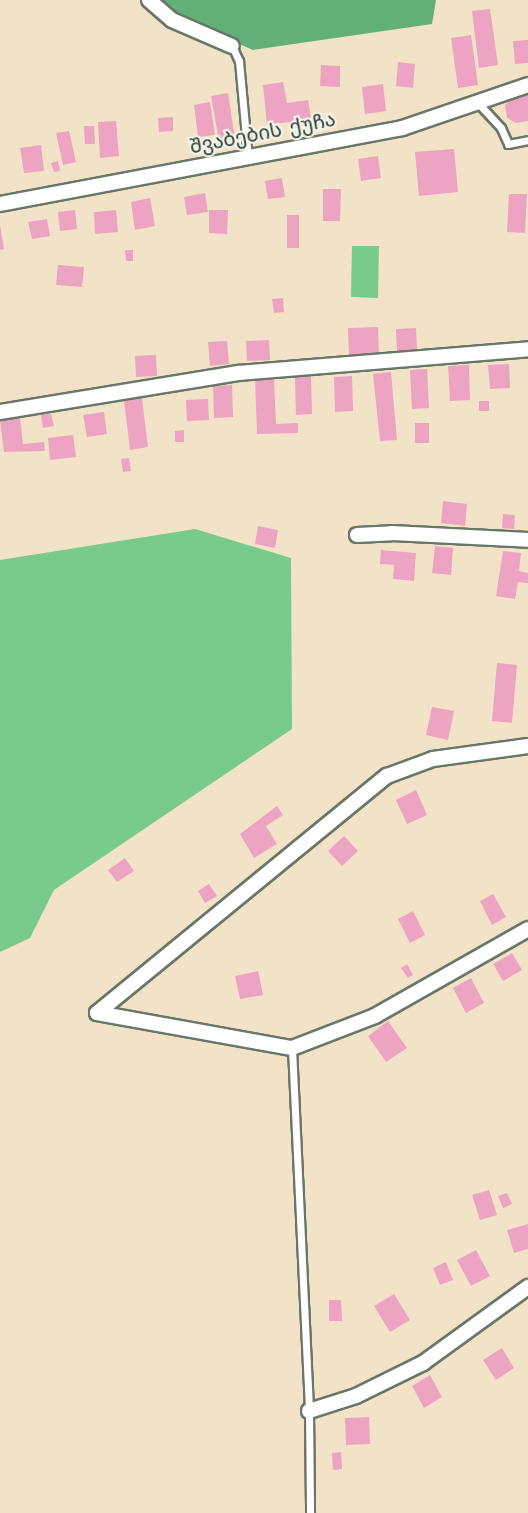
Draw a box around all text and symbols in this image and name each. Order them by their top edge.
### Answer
street label: შვაბების ქუჩა [188,109,338,161]

